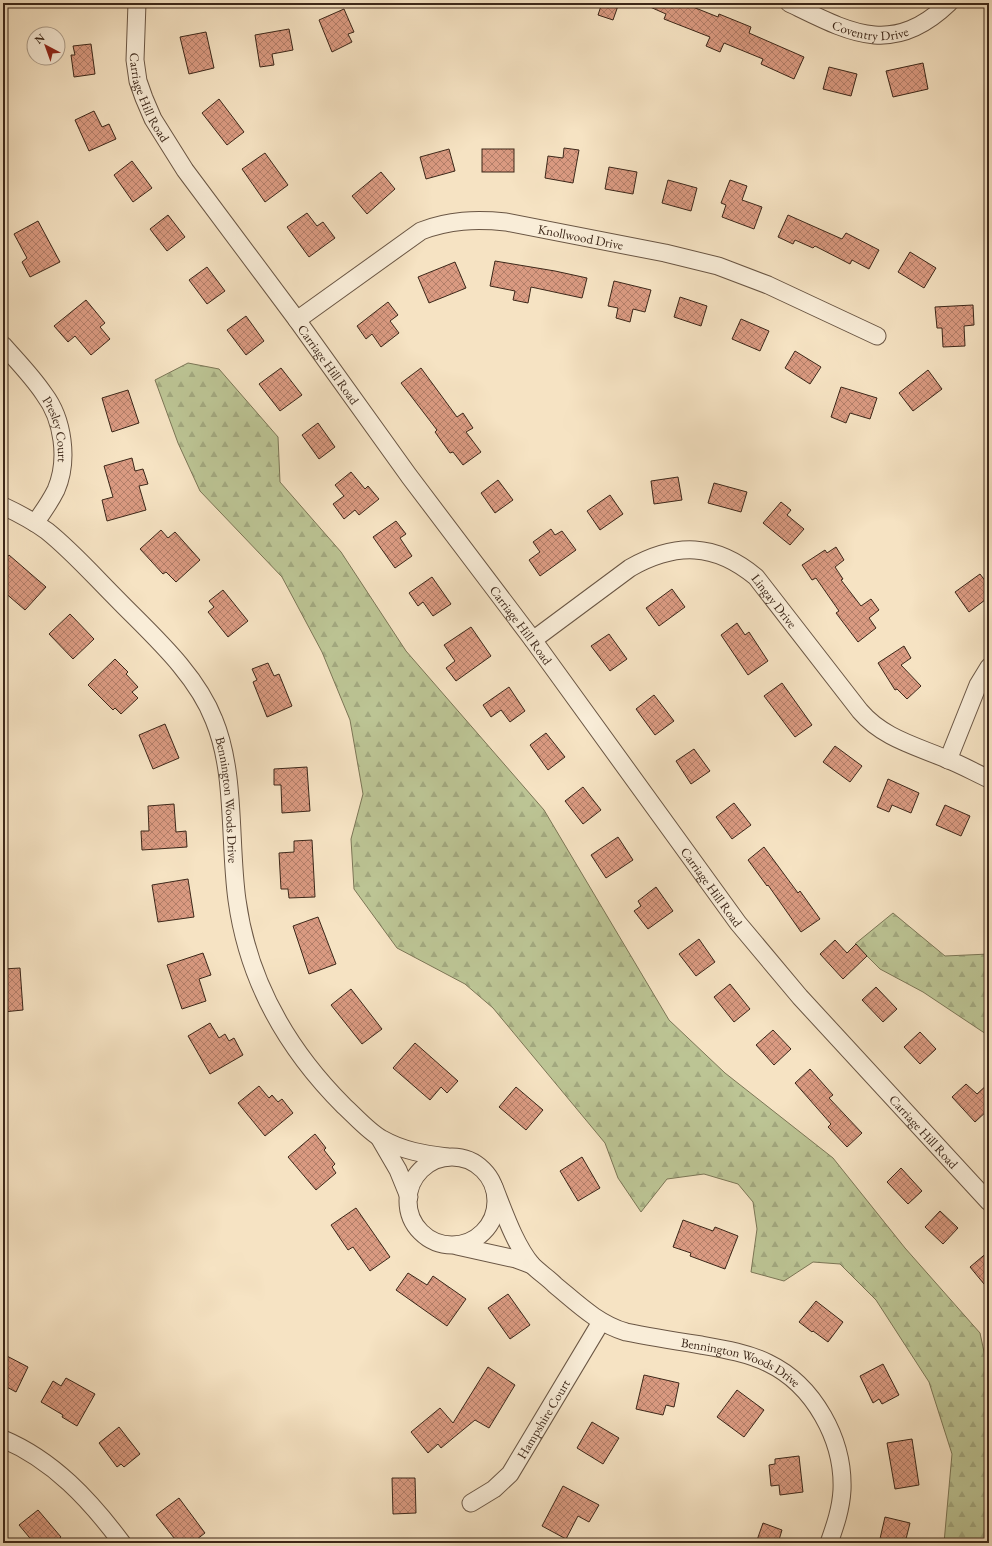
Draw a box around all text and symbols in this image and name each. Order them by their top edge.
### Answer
street label: Coventry Drive [830,16,910,44]
north arrow [26,26,66,66]
text: N [31,30,47,47]
street label: Carriage Hill Road [126,52,174,145]
street label: Knollwood Drive [536,220,625,253]
street label: Carriage Hill Road [294,321,364,408]
street label: Presley Court [39,393,71,463]
street label: Lingay Drive [748,570,801,631]
street label: Carriage Hill Road [486,582,557,668]
street label: Bennington Woods Drive [212,735,242,863]
street label: Carriage Hill Road [677,844,747,931]
street label: Carriage Hill Road [886,1091,963,1172]
street label: Bennington Woods Drive [680,1333,804,1391]
street label: Hampshire Court [513,1376,573,1462]

